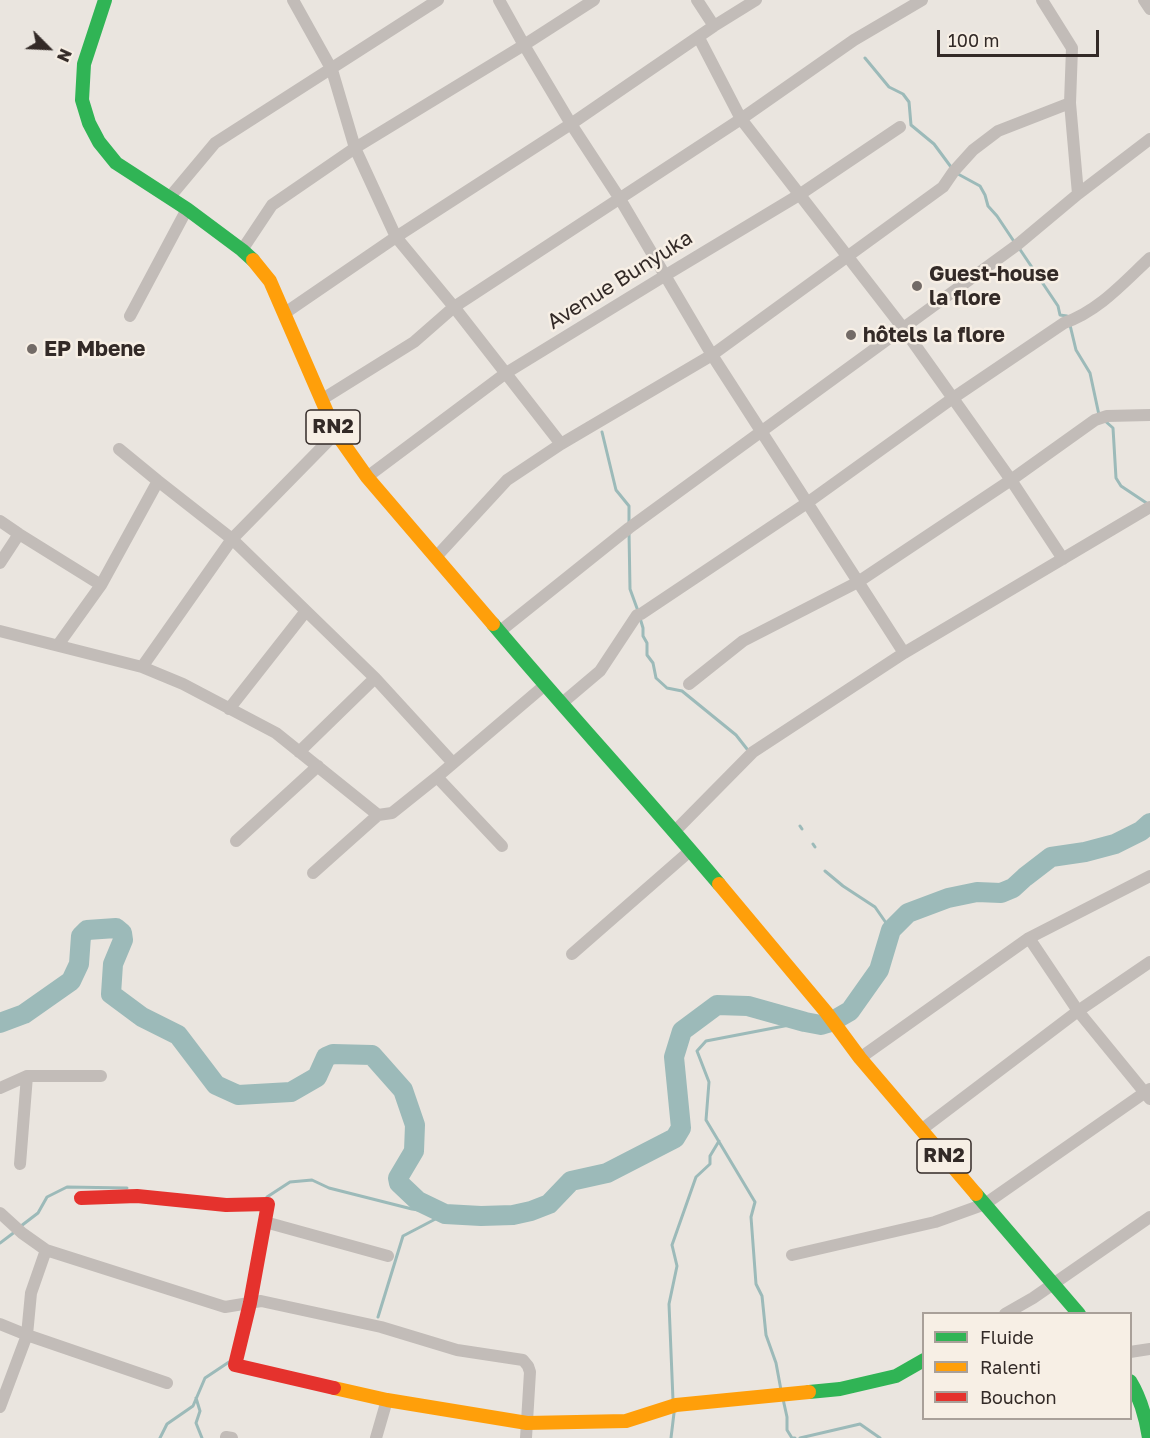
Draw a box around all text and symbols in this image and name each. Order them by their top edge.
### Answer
north arrow [18,18,78,78]
scale bar [940,18,1102,56]
text: 100 m [948,29,999,51]
text: N [53,46,76,65]
street label: Avenue Bunyuka [543,225,697,335]
place label: Guest-house la flore [929,261,1059,311]
marker: Guest-house la flore [910,279,924,293]
place label: hôtels la flore [863,322,1005,348]
marker: hôtels la flore [844,328,858,342]
place label: EP Mbene [44,336,146,362]
marker: EP Mbene [25,342,39,356]
road number: RN2 [306,410,360,444]
road number: RN2 [917,1139,971,1173]
legend [922,1312,1132,1420]
text: Fluide [980,1326,1034,1348]
text: Ralenti [980,1356,1041,1378]
text: Bouchon [980,1386,1057,1408]

